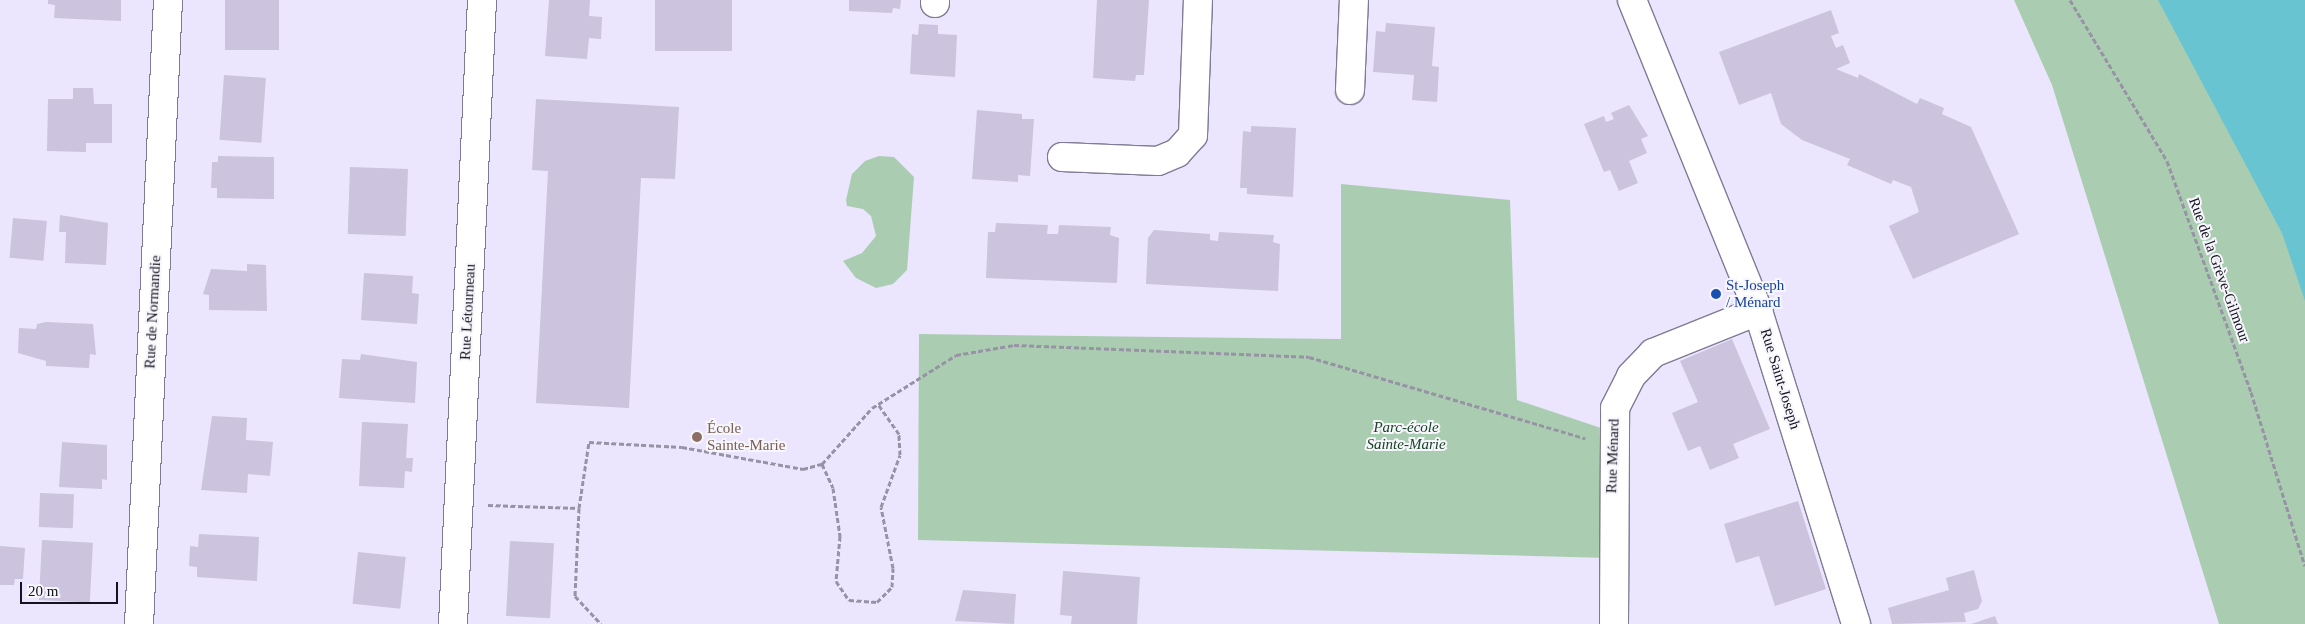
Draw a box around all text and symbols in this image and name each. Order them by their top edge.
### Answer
street label: Rue de la Grève-Gilmour [2184,195,2254,345]
street label: Rue de Normandie [141,255,165,369]
street label: Rue Létourneau [456,263,480,361]
place label: St-Joseph / Ménard [1726,276,1784,311]
marker: St-Joseph / Ménard [1710,288,1722,300]
street label: Rue Saint-Joseph [1756,326,1804,432]
park label: Parc-école Sainte-Marie [1366,418,1446,453]
street label: Rue Ménard [1603,418,1623,494]
place label: École Sainte-Marie [707,419,785,454]
marker: École Sainte-Marie [691,431,703,443]
scale bar [22,572,120,604]
text: 20 m [28,583,58,599]

